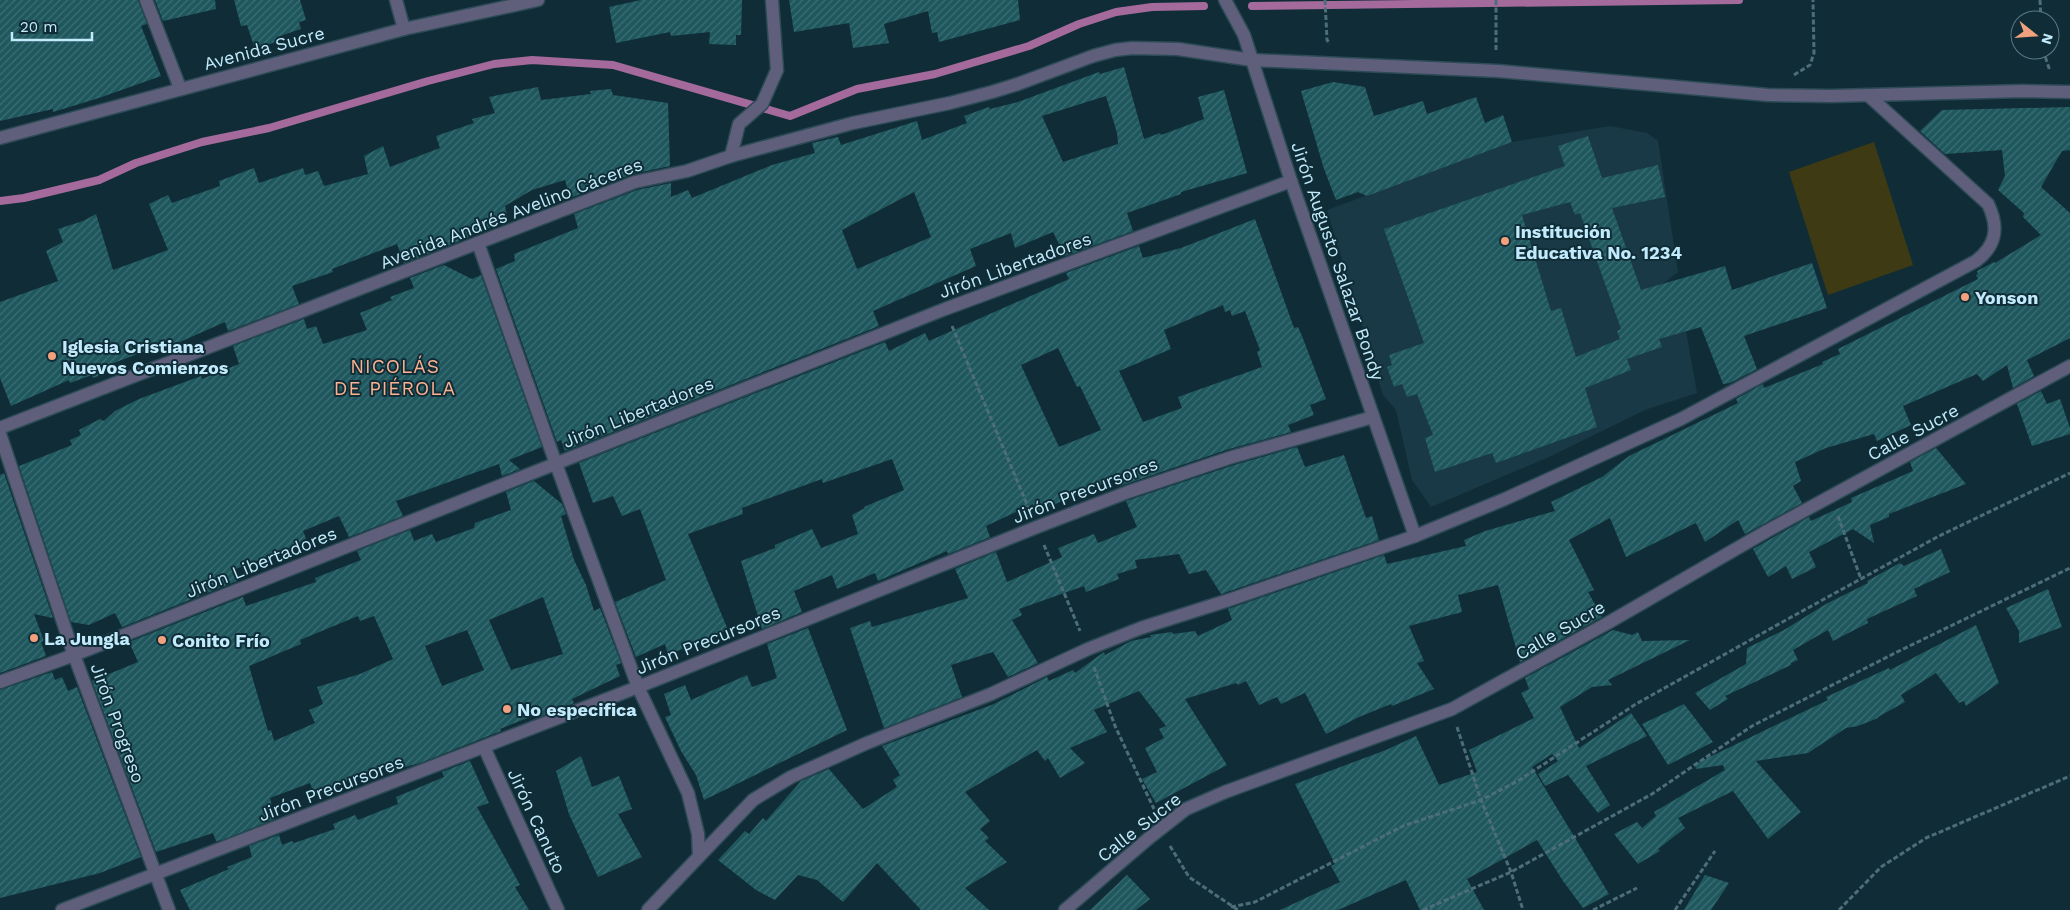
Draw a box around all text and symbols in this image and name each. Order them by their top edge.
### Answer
scale bar [12,10,92,42]
north arrow [2010,10,2060,60]
text: 20 m [20,18,58,36]
street label: Avenida Sucre [201,22,327,74]
text: N [2038,32,2057,46]
street label: Jirón Augusto Salazar Bondy [1287,139,1389,384]
street label: Avenida Andrés Avelino Cáceres [377,153,645,273]
place label: Institución Educativa No. 1234 [1515,221,1682,263]
street label: Jirón Libertadores [936,228,1094,302]
marker: Institución Educativa No. 1234 [1499,235,1511,247]
place label: Yonson [1975,287,2038,308]
marker: Yonson [1959,291,1971,303]
place label: Iglesia Cristiana Nuevos Comienzos [62,336,229,378]
marker: Iglesia Cristiana Nuevos Comienzos [46,350,58,362]
district label: NICOLÁS DE PIÉROLA [334,355,456,400]
street label: Jirón Libertadores [560,372,716,452]
street label: Calle Sucre [1864,399,1962,465]
street label: Jirón Precursores [1009,453,1161,527]
street label: Jirón Libertadores [183,522,339,602]
street label: Calle Sucre [1511,596,1609,664]
street label: Jirón Precursores [633,601,783,679]
place label: La Jungla [44,628,130,649]
place label: Conito Frío [172,630,270,651]
marker: La Jungla [28,632,40,644]
marker: Conito Frío [156,634,168,646]
street label: Jirón Progreso [87,660,149,786]
place label: No especifica [517,699,637,720]
marker: No especifica [501,703,513,715]
street label: Jirón Precursores [255,751,407,825]
street label: Jirón Canuto [504,765,570,877]
street label: Calle Sucre [1093,788,1185,866]

